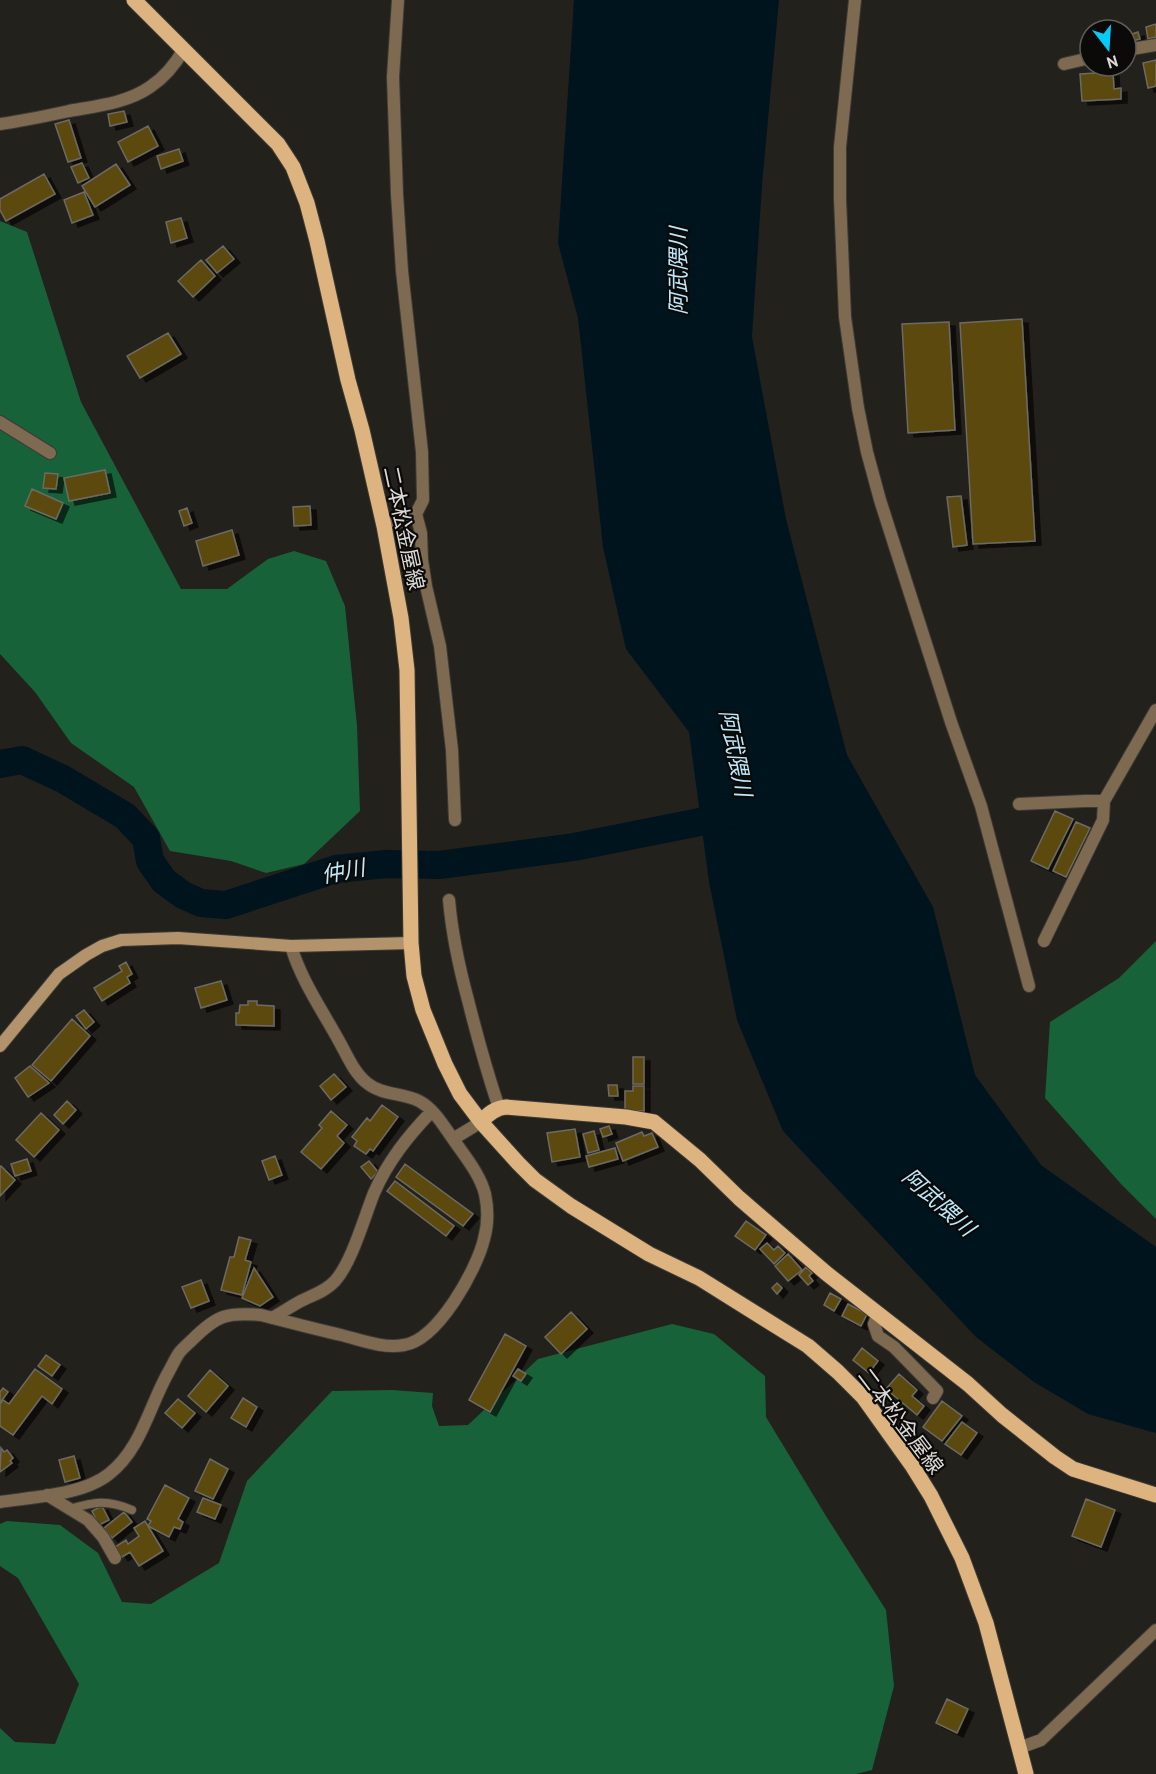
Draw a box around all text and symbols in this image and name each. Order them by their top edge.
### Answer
north arrow [1078,18,1138,78]
text: N [1104,51,1120,73]
water label: 阿武隈川 [664,225,692,315]
street label: 二本松金屋線 [378,464,430,592]
water label: 阿武隈川 [714,707,759,801]
water label: 仲川 [319,853,369,889]
water label: 阿武隈川 [897,1162,983,1243]
street label: 二本松金屋線 [852,1363,950,1479]

